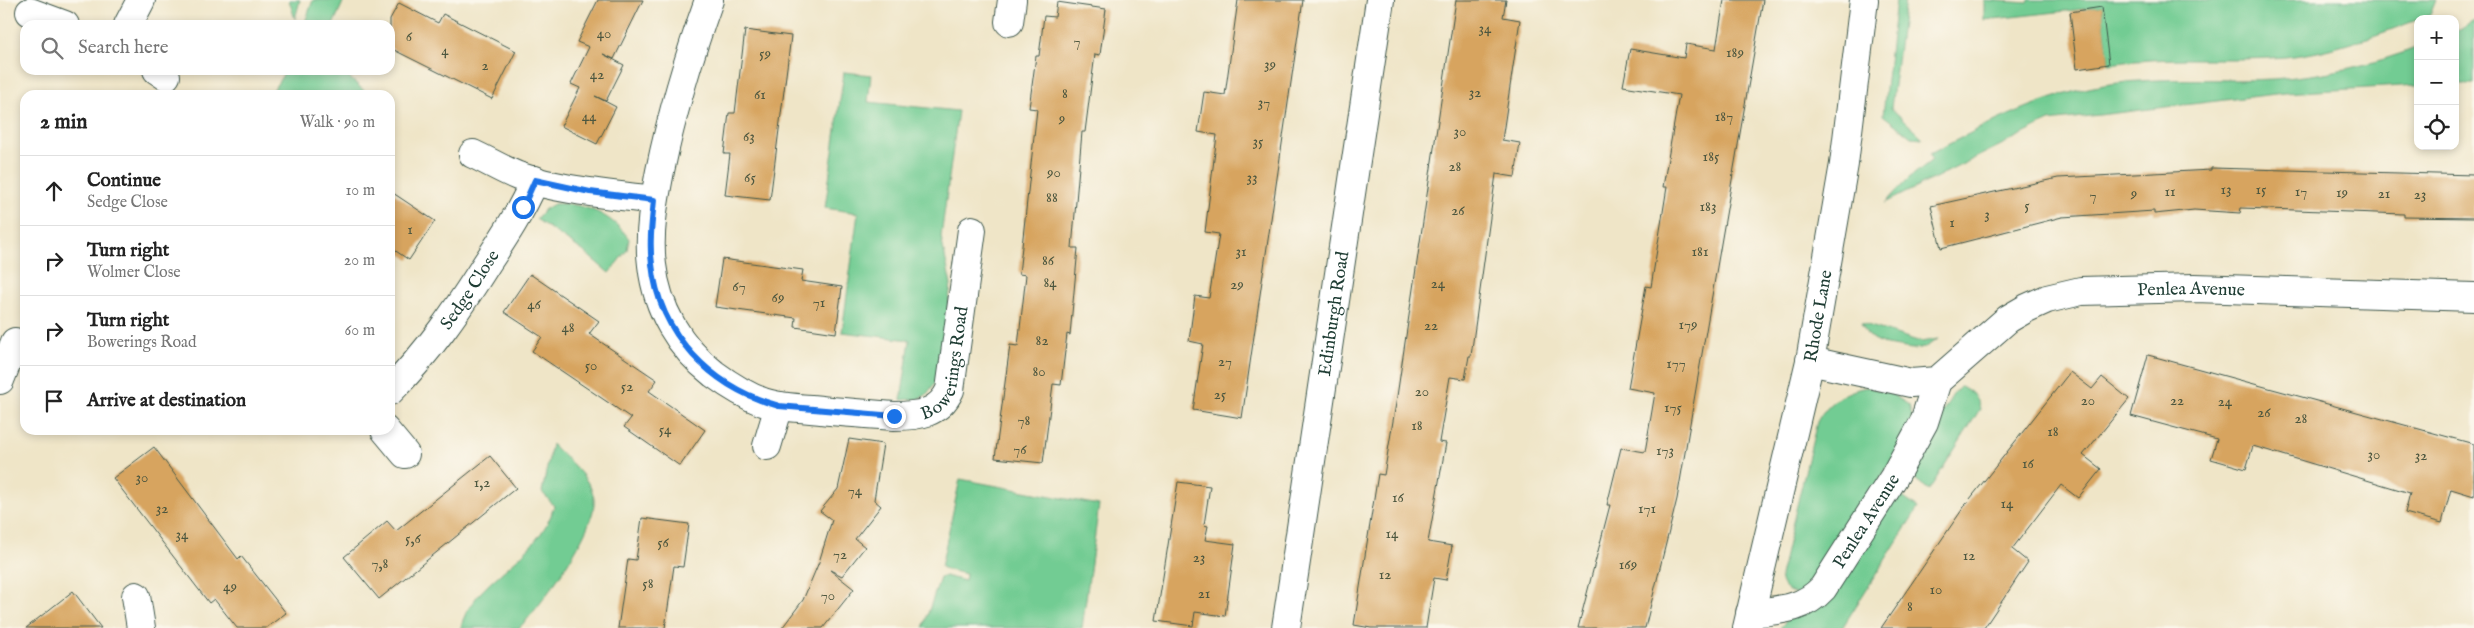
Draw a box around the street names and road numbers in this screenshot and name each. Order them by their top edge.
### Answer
street label: Sedge Close [436,246,505,335]
street label: Edinburgh Road [1314,249,1355,378]
street label: Rhode Lane [1800,268,1838,364]
street label: Penlea Avenue [2137,278,2245,303]
street label: Bowerings Road [918,305,974,426]
street label: Penlea Avenue [1828,470,1906,573]

